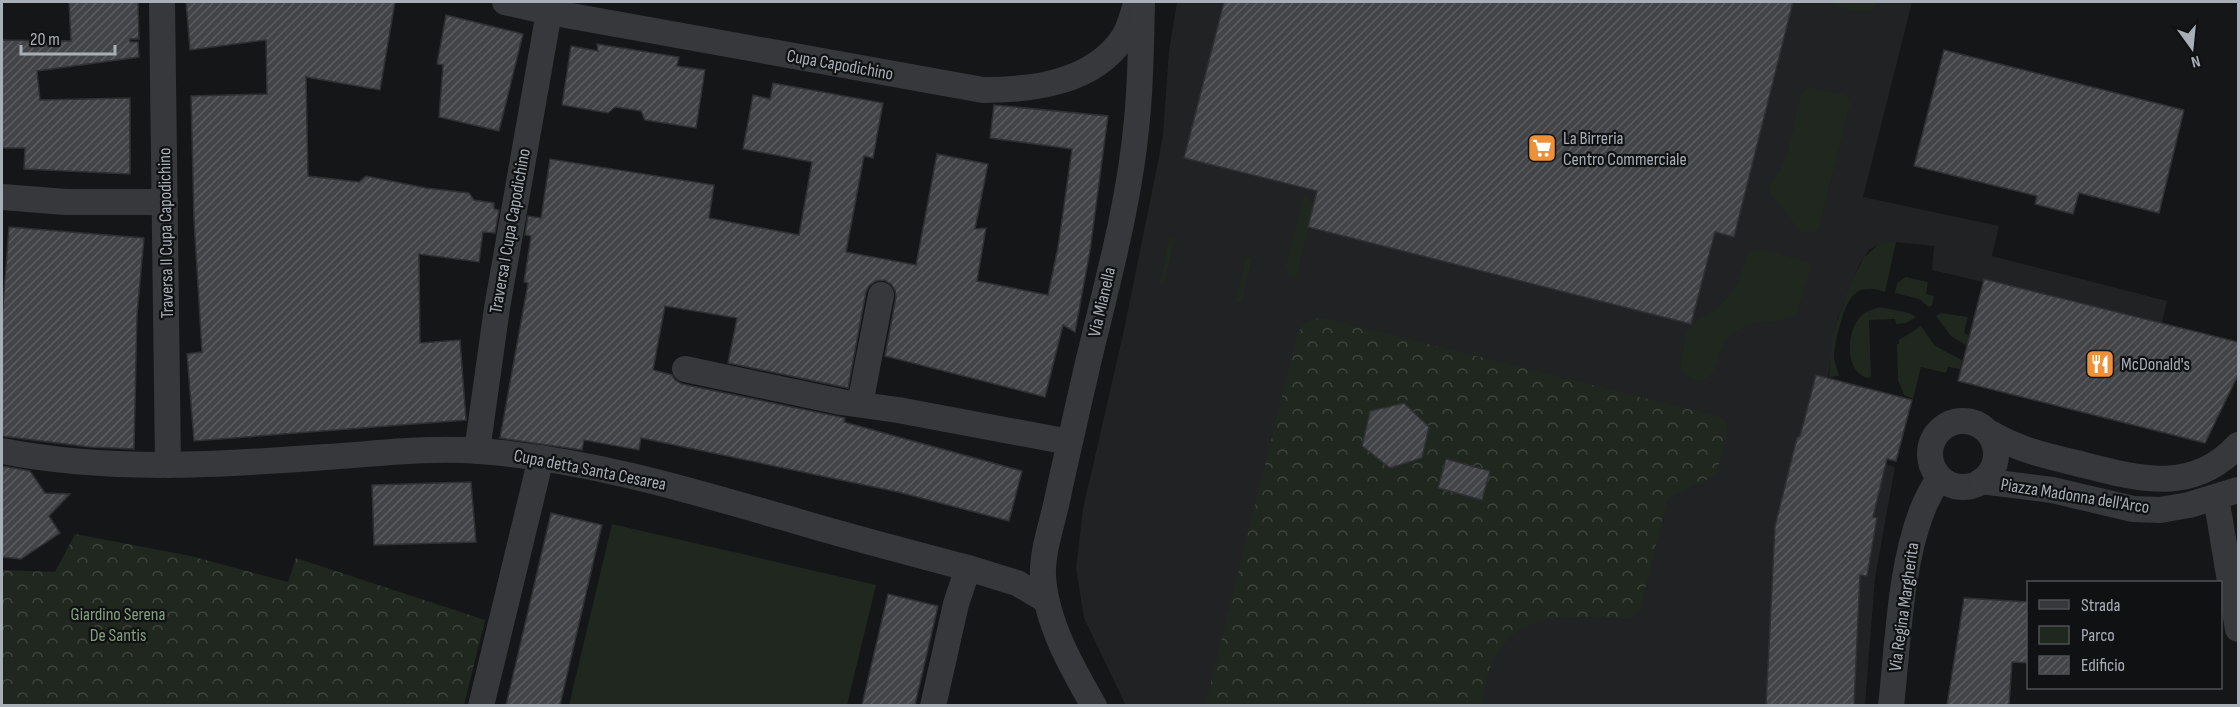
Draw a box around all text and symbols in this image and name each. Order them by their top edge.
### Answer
scale bar [21,18,116,56]
north arrow [2162,18,2222,78]
text: 20 m [30,29,60,50]
street label: Cupa Capodichino [785,45,895,85]
text: N [2189,51,2202,71]
place label: La Birreria Centro Commerciale [1563,128,1687,170]
supermarket icon: La Birreria Centro Commerciale [1526,132,1558,164]
street label: Traversa II Cupa Capodichino [154,147,178,319]
street label: Traversa I Cupa Capodichino [485,147,535,315]
street label: Via Mianella [1084,265,1120,339]
restaurant icon: McDonald's [2084,348,2116,380]
place label: McDonald's [2121,354,2190,375]
street label: Cupa detta Santa Cesarea [512,445,668,495]
street label: Piazza Madonna dell'Arco [1999,474,2151,518]
street label: Via Regina Margherita [1885,541,1923,673]
legend [2027,581,2222,689]
text: Strada [2081,595,2121,616]
park label: Giardino Serena De Santis [71,604,165,646]
text: Parco [2081,625,2115,646]
text: Edificio [2081,655,2125,676]

